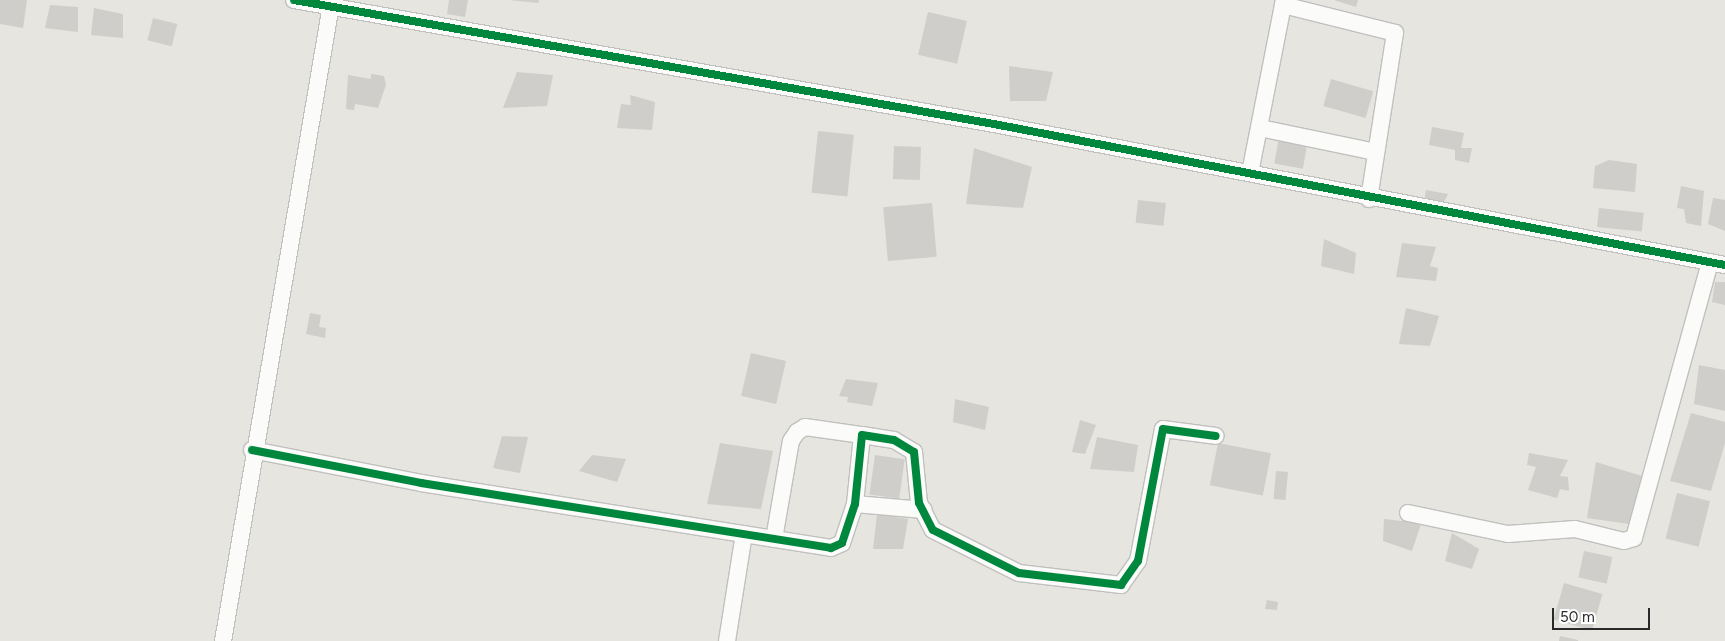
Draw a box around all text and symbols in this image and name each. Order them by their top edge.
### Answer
scale bar [1555,598,1652,630]
text: 50 m [1560,608,1595,626]

